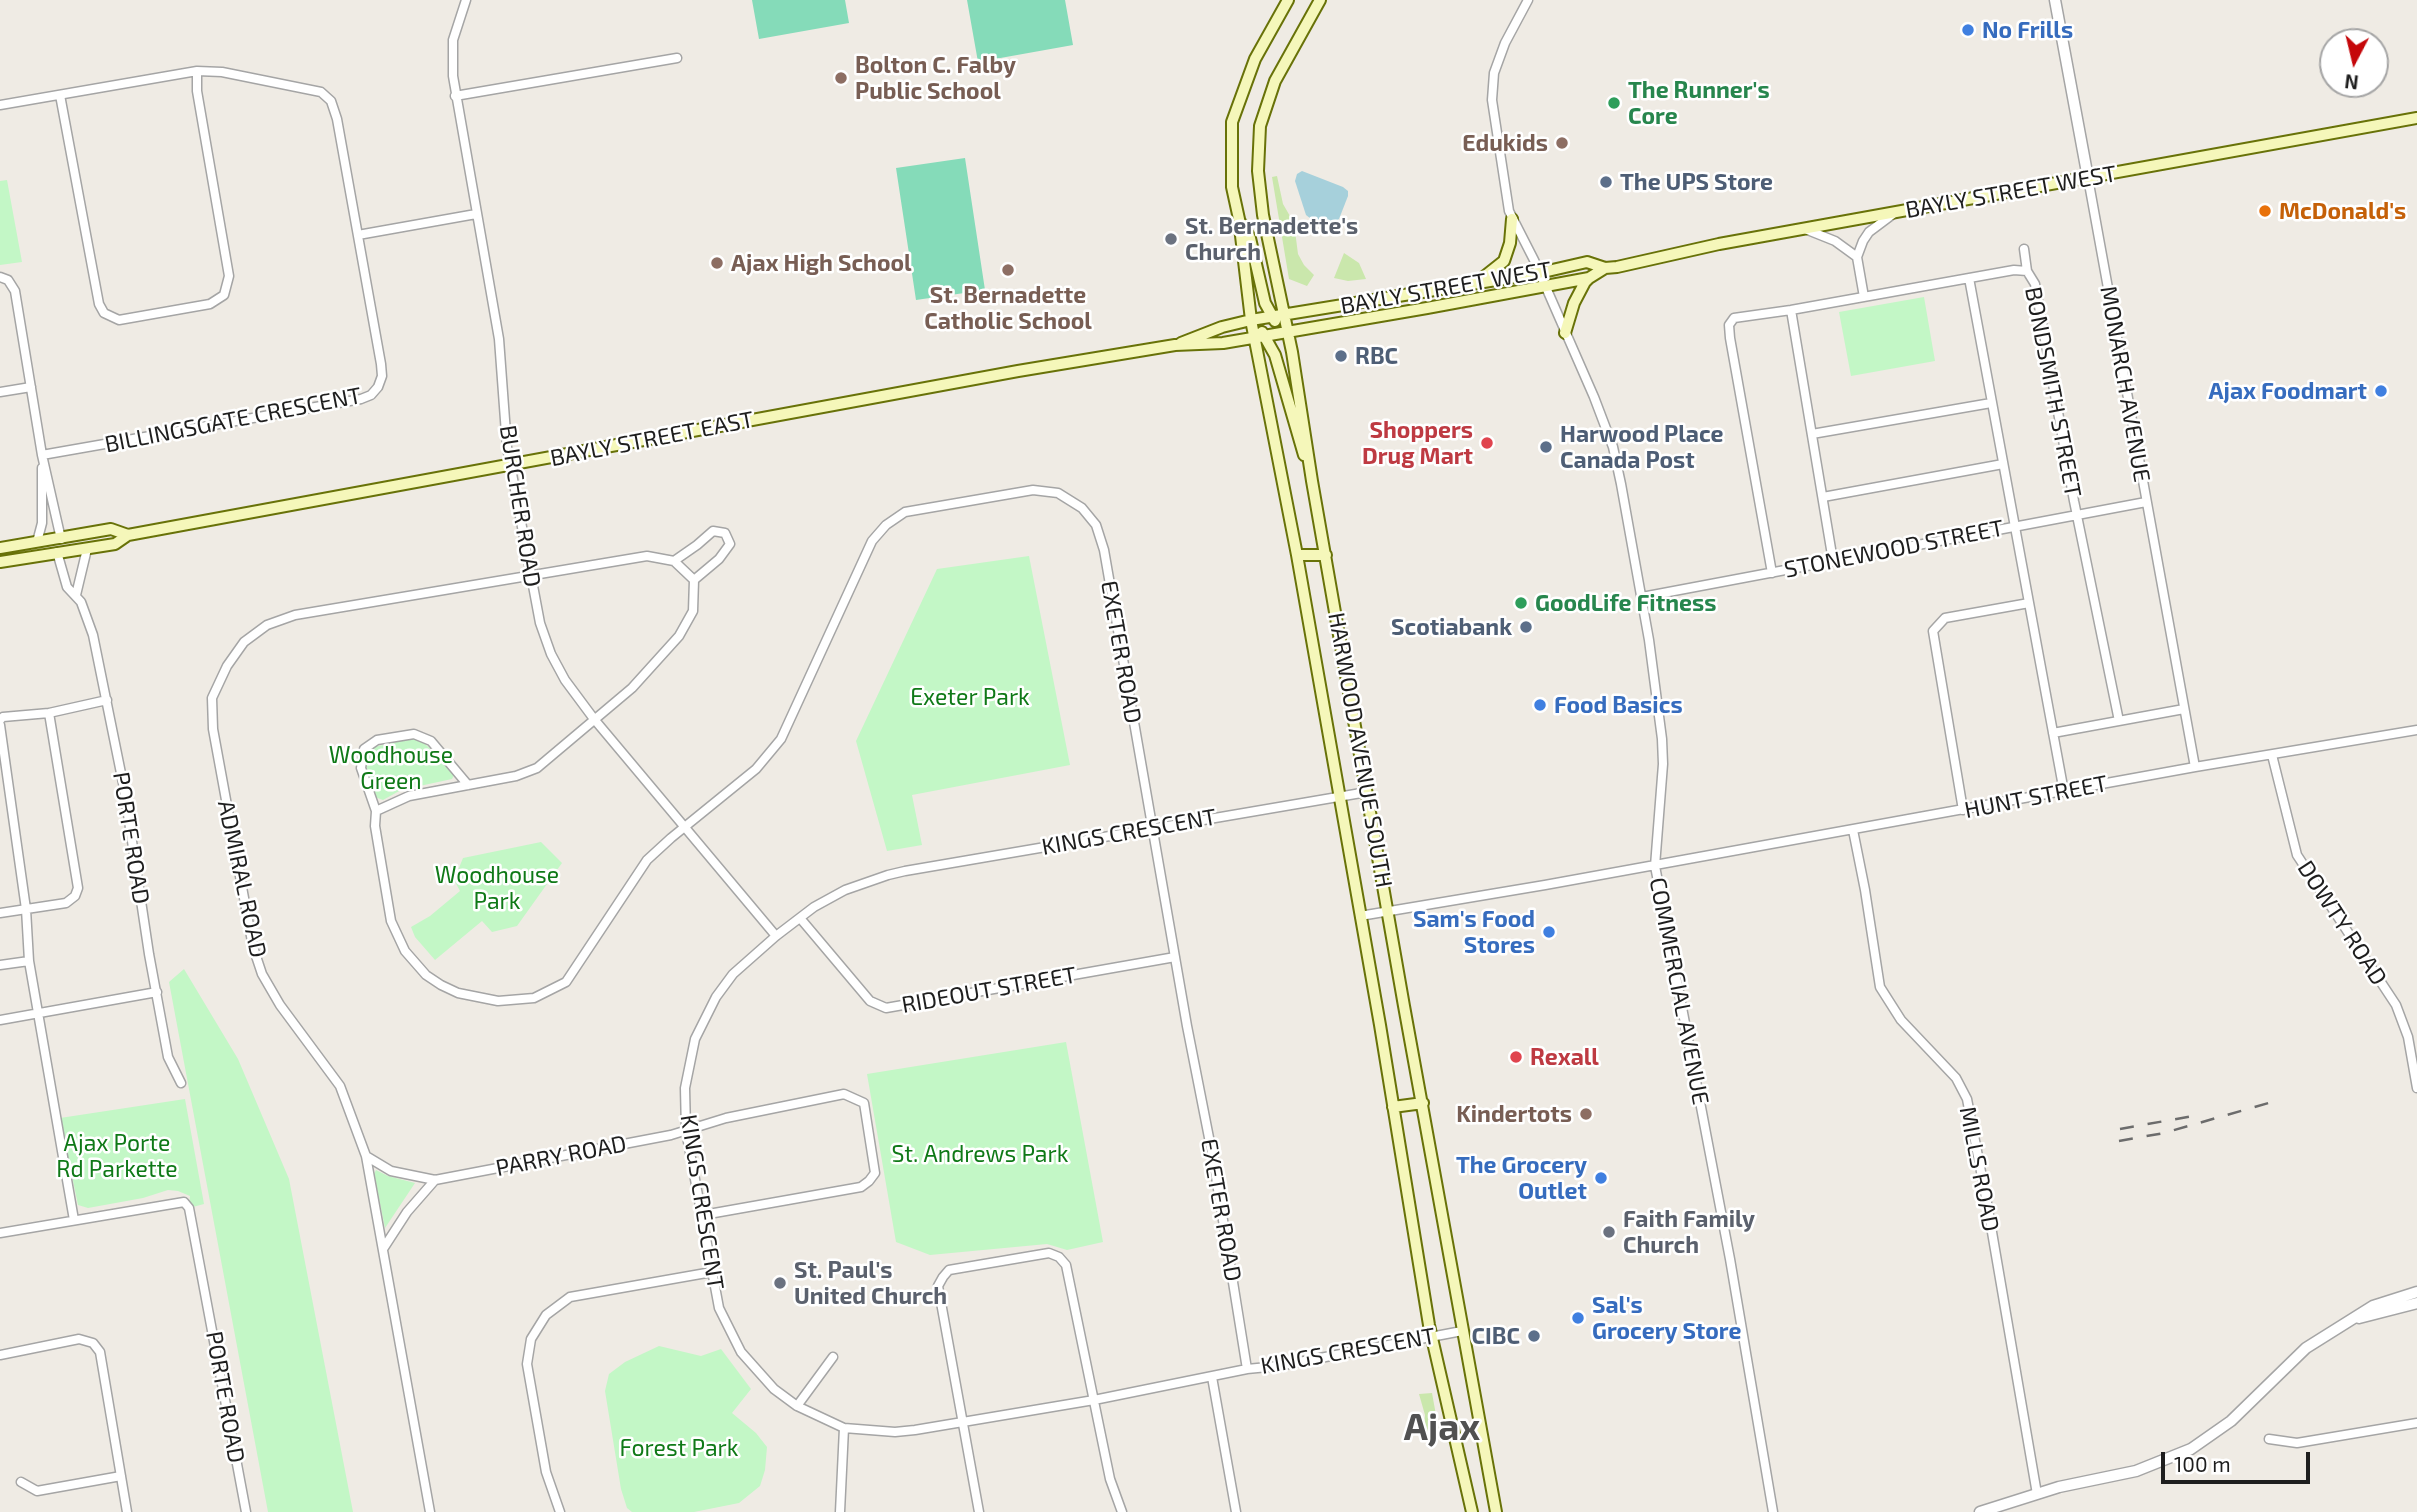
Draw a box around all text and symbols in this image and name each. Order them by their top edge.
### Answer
place label: No Frills [1982,16,2073,44]
marker: No Frills [1960,22,1976,38]
north arrow [2319,28,2389,98]
place label: Bolton C. Falby Public School [855,51,1016,105]
marker: Bolton C. Falby Public School [833,70,849,86]
text: N [2343,70,2360,95]
place label: The Runner's Core [1628,76,1770,130]
marker: The Runner's Core [1606,95,1622,111]
place label: Edukids [1462,129,1548,157]
marker: Edukids [1554,135,1570,151]
street label: BAYLY STREET WEST [1903,160,2119,224]
place label: The UPS Store [1620,168,1773,196]
marker: The UPS Store [1598,174,1614,190]
place label: McDonald's [2279,197,2406,225]
marker: McDonald's [2257,203,2273,219]
place label: St. Bernadette's Church [1185,212,1358,266]
marker: St. Bernadette's Church [1163,231,1179,247]
place label: Ajax High School [731,249,912,277]
marker: Ajax High School [709,255,725,271]
street label: BAYLY STREET WEST [1338,256,1554,320]
marker: St. Bernadette Catholic School [1000,262,1016,278]
place label: St. Bernadette Catholic School [924,281,1092,335]
street label: BONDSMITH STREET [2019,284,2087,500]
street label: MONARCH AVENUE [2094,284,2156,484]
place label: RBC [1355,342,1398,370]
marker: RBC [1333,348,1349,364]
place label: Ajax Foodmart [2209,377,2367,405]
street label: BILLINGSGATE CRESCENT [102,382,364,458]
marker: Ajax Foodmart [2373,383,2389,399]
street label: BAYLY STREET EAST [548,406,756,472]
place label: Shoppers Drug Mart [1362,416,1473,470]
place label: Harwood Place Canada Post [1560,420,1723,474]
street label: BURCHER ROAD [494,423,546,589]
marker: Shoppers Drug Mart [1479,435,1495,451]
marker: Harwood Place Canada Post [1538,439,1554,455]
street label: STONEWOOD STREET [1782,514,2006,584]
street label: EXETER ROAD [1095,579,1147,725]
place label: GoodLife Fitness [1535,589,1716,617]
marker: GoodLife Fitness [1513,595,1529,611]
street label: HARWOOD AVENUE SOUTH [1322,610,1398,890]
place label: Scotiabank [1391,613,1512,641]
marker: Scotiabank [1518,619,1534,635]
park label: Exeter Park [910,683,1030,711]
place label: Food Basics [1554,691,1683,719]
marker: Food Basics [1532,697,1548,713]
park label: Woodhouse Green [329,741,453,795]
street label: PORTE ROAD [107,770,155,906]
street label: HUNT STREET [1962,770,2110,824]
street label: ADMIRAL ROAD [212,798,272,960]
street label: KINGS CRESCENT [1039,803,1219,861]
street label: DOWTY ROAD [2291,855,2393,991]
park label: Woodhouse Park [435,861,559,915]
street label: COMMERCIAL AVENUE [1643,875,1715,1107]
place label: Sam's Food Stores [1413,905,1535,959]
marker: Sam's Food Stores [1541,924,1557,940]
street label: RIDEOUT STREET [899,961,1079,1019]
place label: Rexall [1530,1043,1599,1071]
marker: Rexall [1508,1049,1524,1065]
place label: Kindertots [1456,1100,1572,1128]
street label: MILLS ROAD [1953,1104,2005,1234]
marker: Kindertots [1578,1106,1594,1122]
street label: KINGS CRESCENT [675,1112,729,1292]
park label: Ajax Porte Rd Parkette [56,1129,178,1183]
street label: PARRY ROAD [493,1130,629,1182]
street label: EXETER ROAD [1195,1137,1247,1283]
park label: St. Andrews Park [892,1140,1068,1168]
place label: The Grocery Outlet [1456,1151,1587,1205]
marker: The Grocery Outlet [1593,1170,1609,1186]
place label: Faith Family Church [1623,1205,1755,1259]
marker: Faith Family Church [1601,1224,1617,1240]
place label: St. Paul's United Church [794,1256,947,1310]
marker: St. Paul's United Church [772,1275,788,1291]
place label: Sal's Grocery Store [1592,1291,1741,1345]
marker: Sal's Grocery Store [1570,1310,1586,1326]
street label: KINGS CRESCENT [1258,1322,1438,1380]
place label: CIBC [1472,1322,1520,1350]
marker: CIBC [1526,1328,1542,1344]
street label: PORTE ROAD [200,1329,250,1465]
district label: Ajax [1404,1406,1480,1450]
park label: Forest Park [620,1434,738,1462]
scale bar [2165,1438,2314,1482]
text: 100 m [2174,1451,2231,1476]

